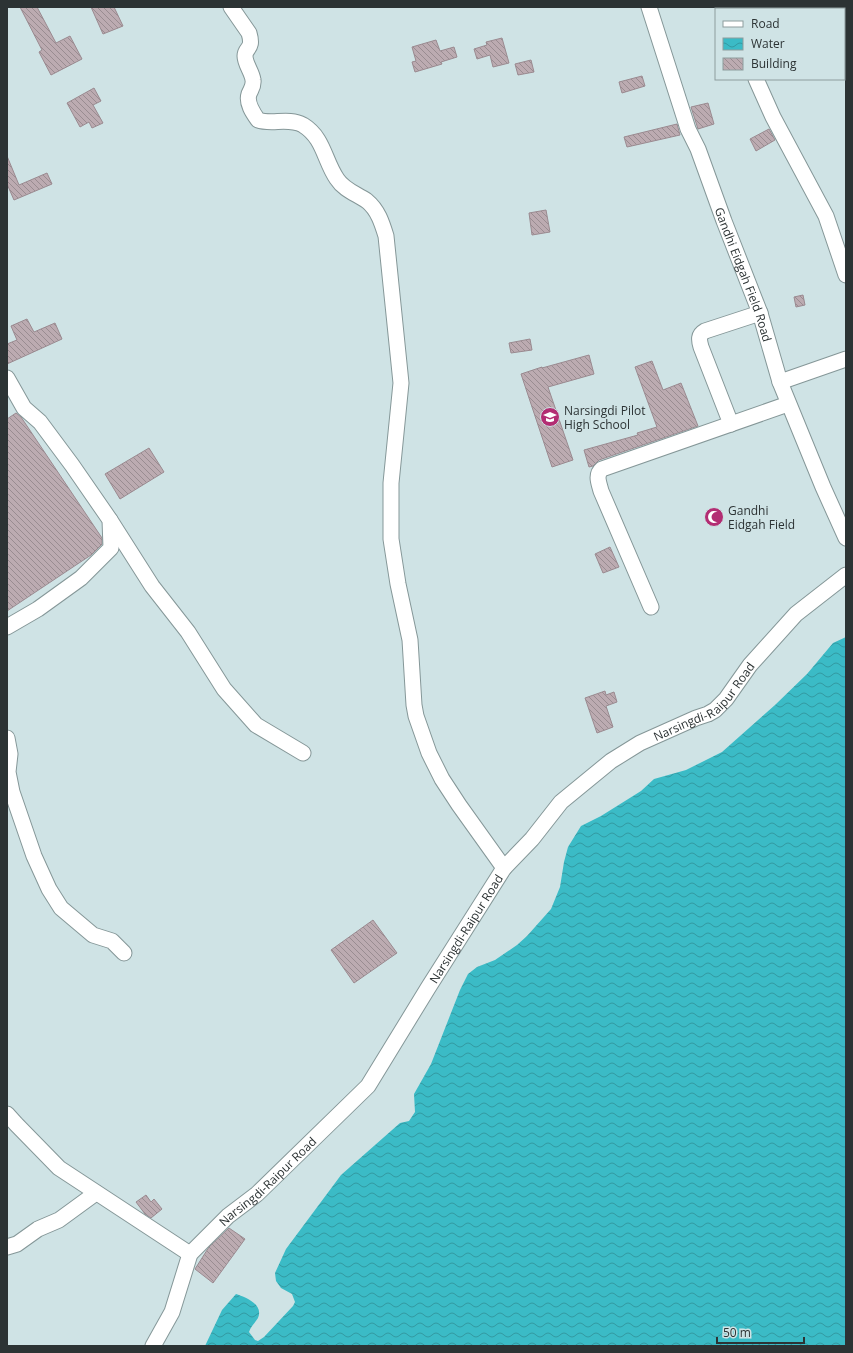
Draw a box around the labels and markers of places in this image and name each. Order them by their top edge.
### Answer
place label: Narsingdi Pilot High School [564,402,646,433]
school or university icon: Narsingdi Pilot High School [539,406,561,428]
place label: Gandhi Eidgah Field [728,502,795,533]
mosque icon: Gandhi Eidgah Field [703,506,725,528]

